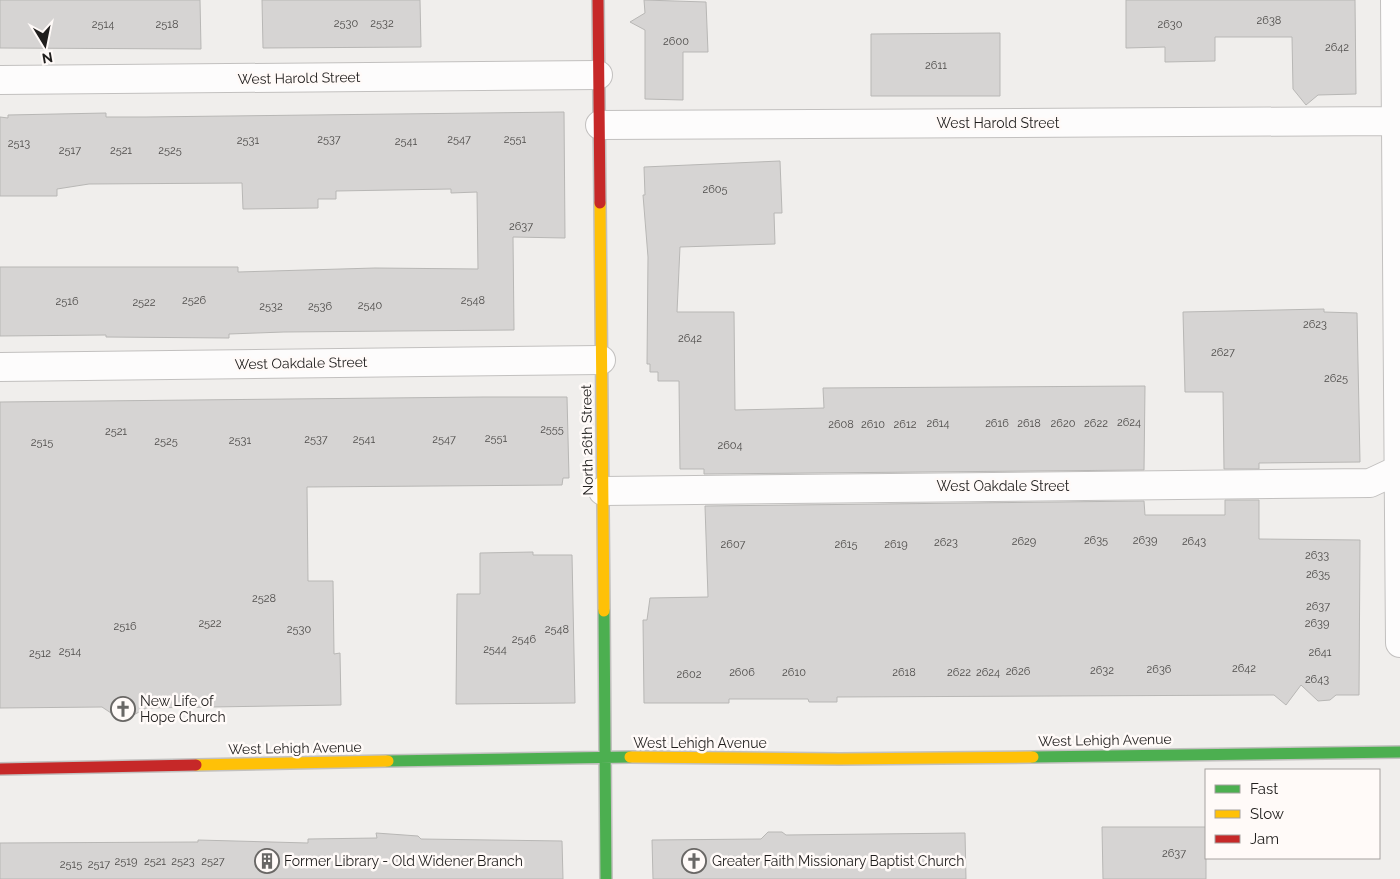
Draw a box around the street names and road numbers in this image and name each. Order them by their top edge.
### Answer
street label: West Harold Street [237,69,361,87]
street label: West Harold Street [937,115,1060,131]
street label: West Oakdale Street [234,354,368,372]
street label: North 26th Street [578,384,596,496]
street label: West Oakdale Street [937,478,1070,494]
street label: West Lehigh Avenue [1038,731,1172,749]
street label: West Lehigh Avenue [633,735,767,751]
street label: West Lehigh Avenue [228,739,362,757]

